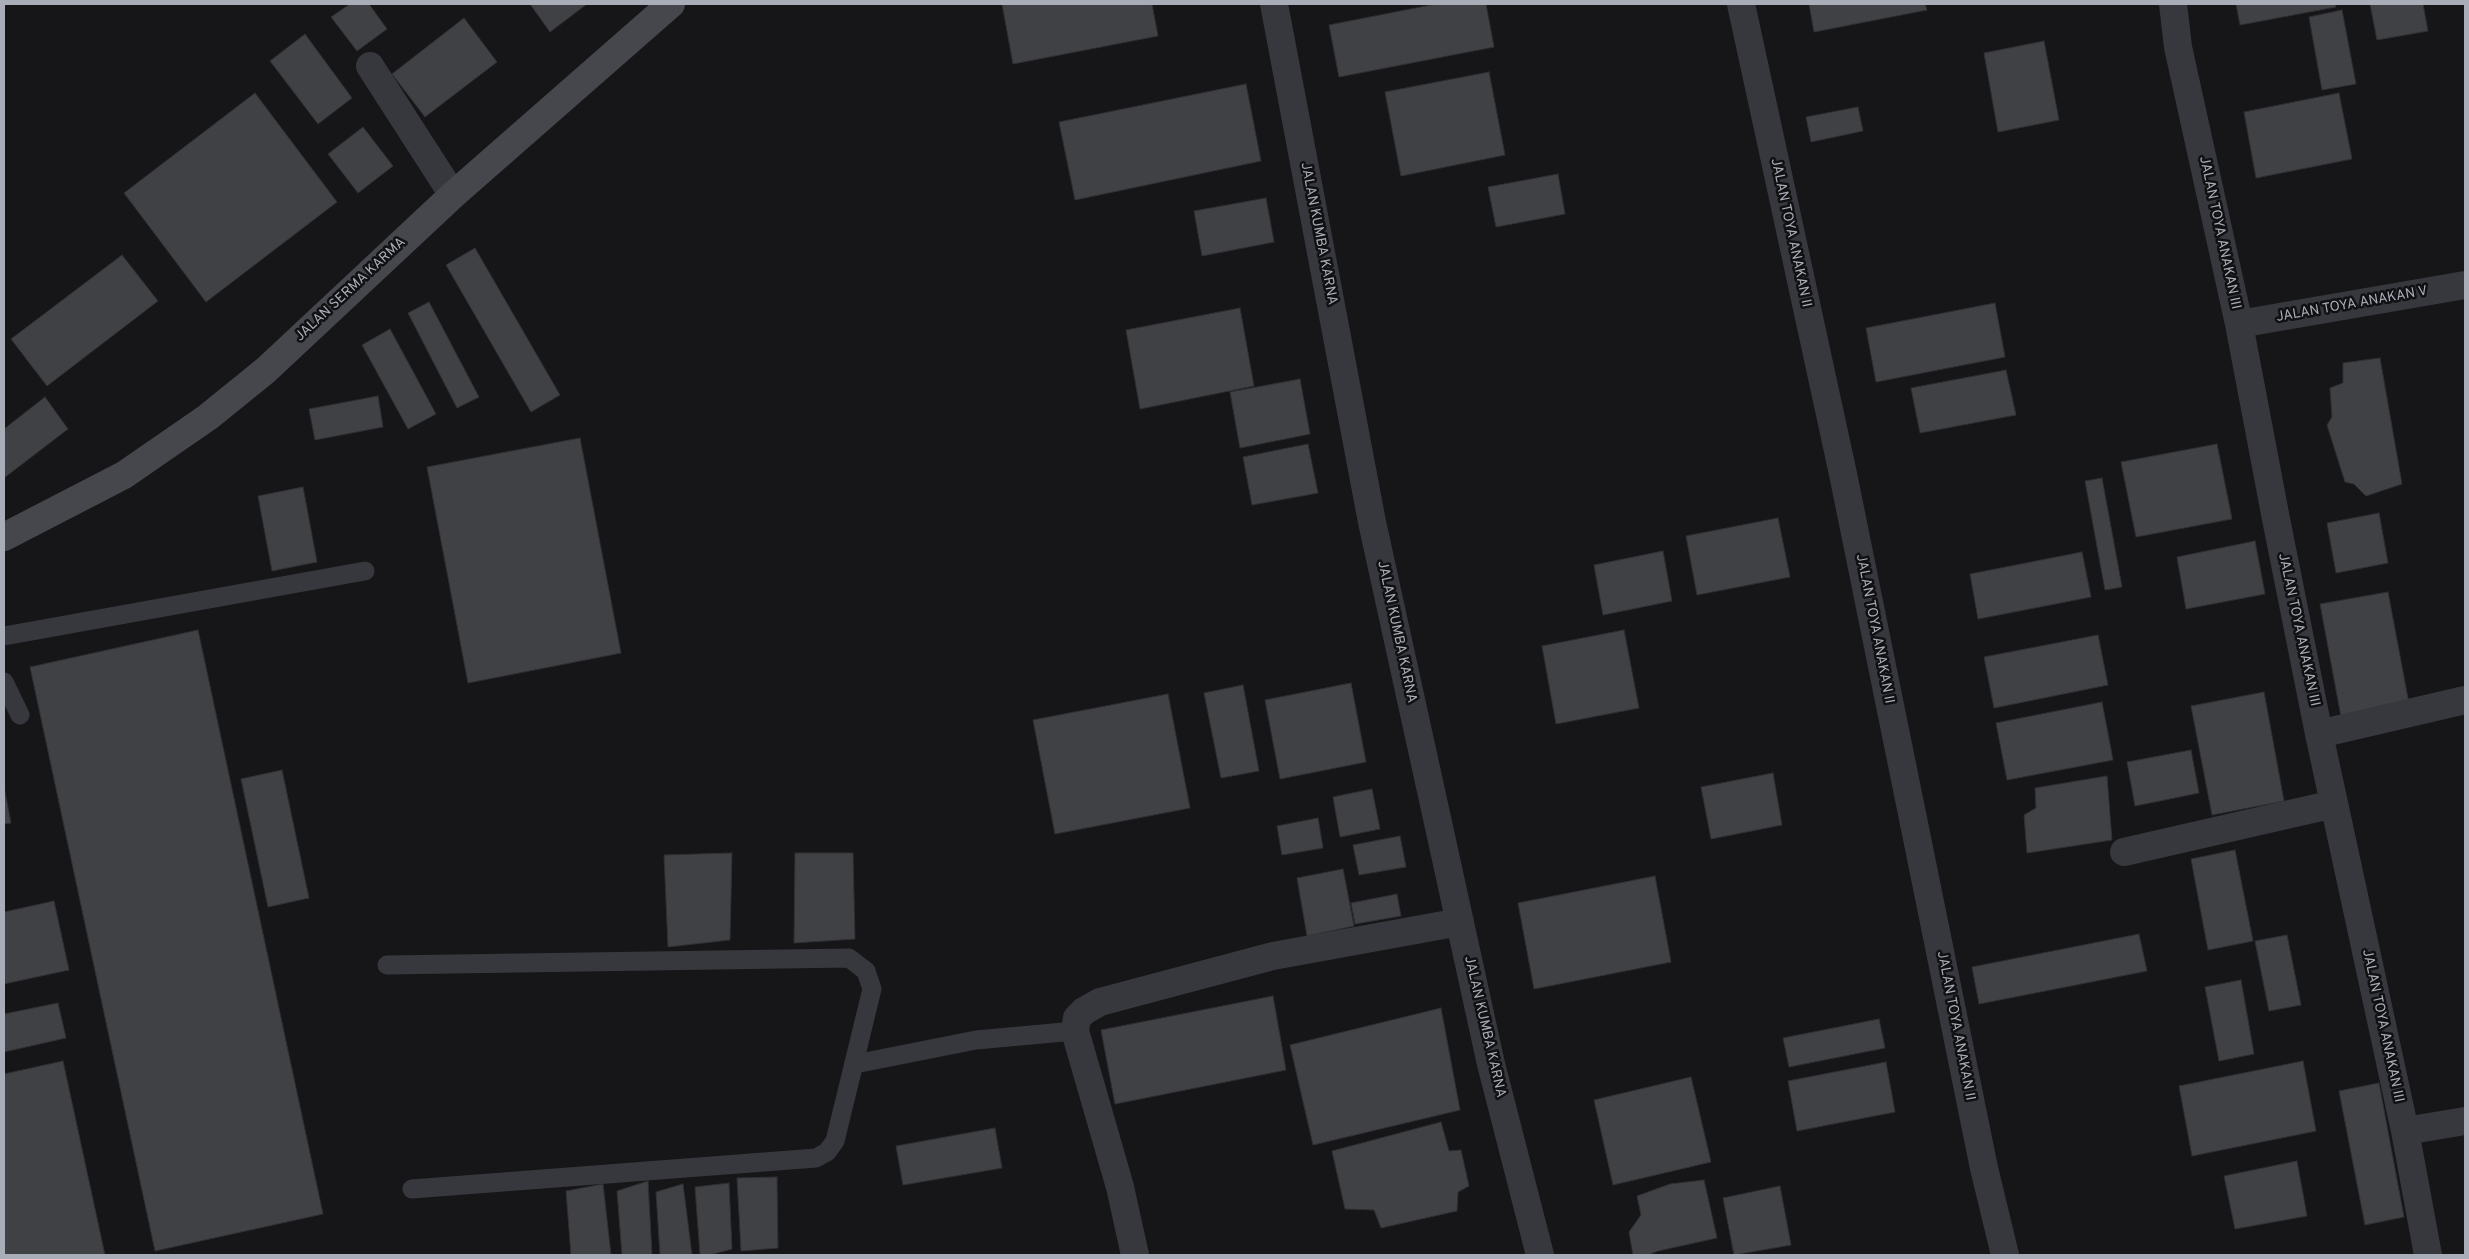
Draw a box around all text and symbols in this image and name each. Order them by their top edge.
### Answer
street label: JALAN TOYA ANAKAN III [2195,155,2243,311]
street label: JALAN TOYA ANAKAN II [1766,157,1814,309]
street label: JALAN KUMBA KARNA [1296,161,1340,307]
street label: JALAN SERMA KARMA [292,234,410,346]
street label: JALAN TOYA ANAKAN V [2275,283,2429,327]
street label: JALAN TOYA ANAKAN III [2274,552,2322,708]
street label: JALAN TOYA ANAKAN II [1851,553,1897,705]
street label: JALAN KUMBA KARNA [1373,559,1419,705]
street label: JALAN TOYA ANAKAN III [2358,948,2406,1104]
street label: JALAN TOYA ANAKAN II [1932,950,1978,1102]
street label: JALAN KUMBA KARNA [1460,954,1508,1100]

